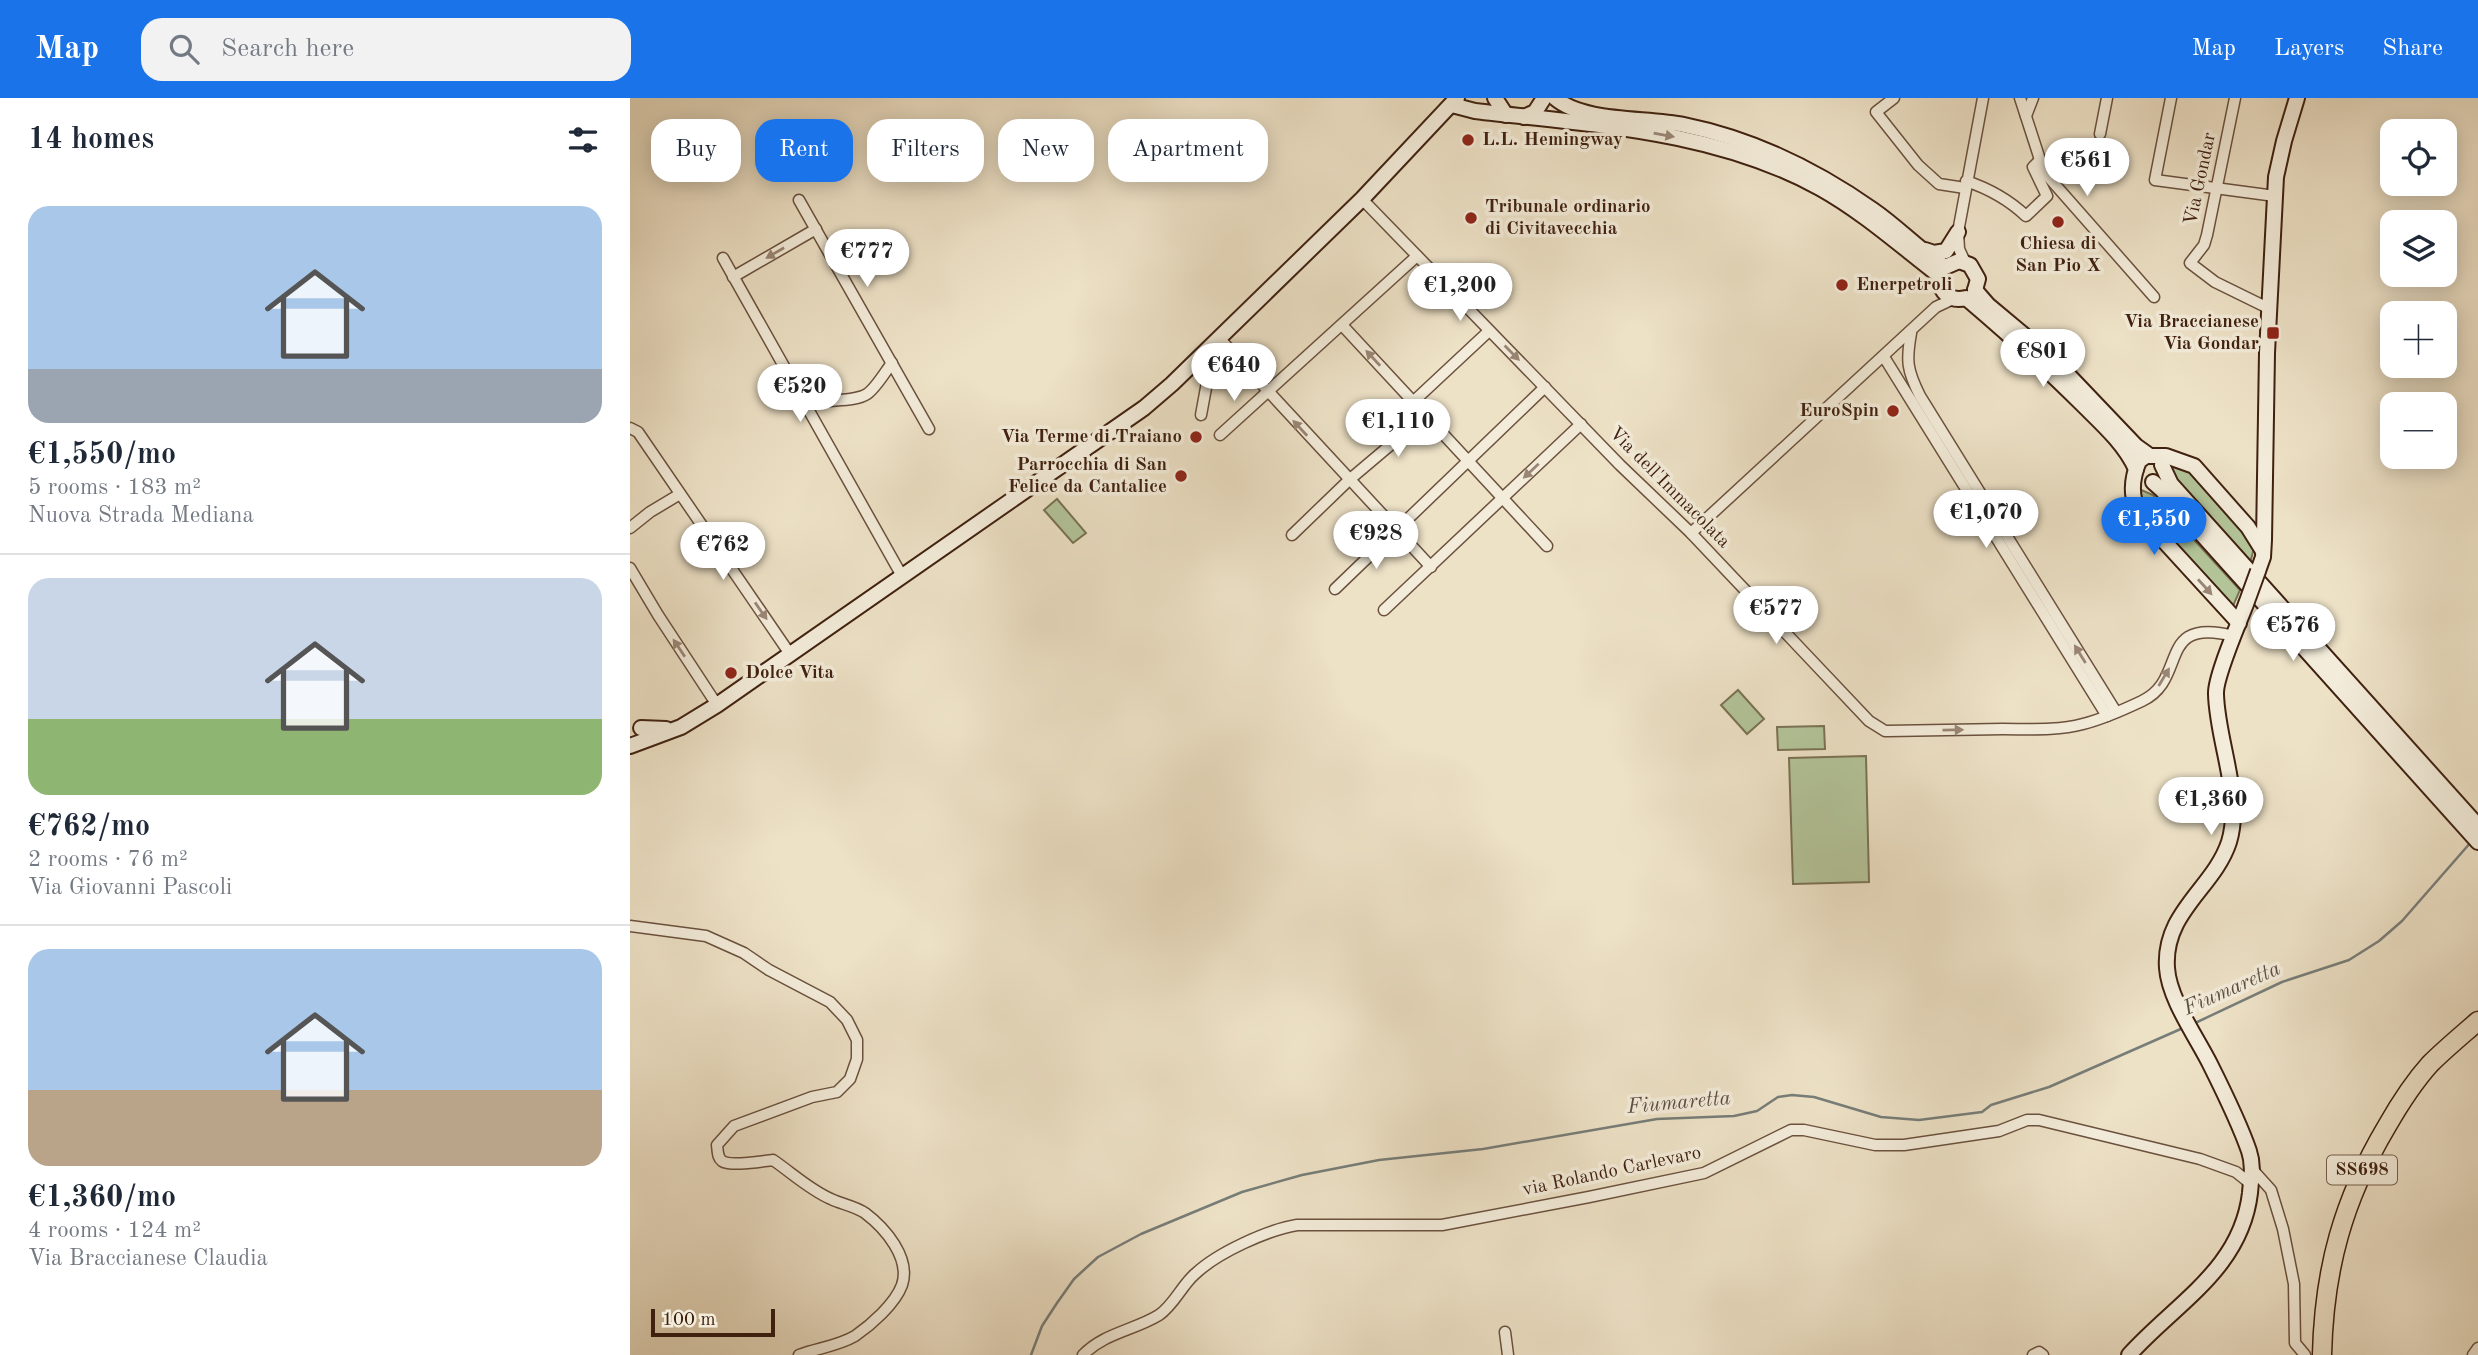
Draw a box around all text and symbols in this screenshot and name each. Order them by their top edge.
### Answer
search box [141,18,631,81]
icon: search [165,30,203,68]
text: Map [35,33,99,66]
text: Search here [221,36,354,62]
text: Map [2192,37,2236,61]
text: Layers [2274,37,2344,61]
text: Share [2382,37,2443,61]
chip: Buy [651,119,741,182]
chip: Rent [755,119,853,182]
chip: Filters [867,119,984,182]
chip: New [998,119,1094,182]
chip: Apartment [1108,119,1268,182]
map controls [2380,119,2457,469]
button: locate [2380,119,2457,196]
icon: filters [564,121,602,159]
text: 14 homes [28,125,154,155]
one-way arrow [1653,129,1675,140]
place label: L.L. Hemingway [1482,131,1623,150]
street label: Via Gondar [2182,131,2220,227]
marker: L.L. Hemingway [1460,132,1476,148]
pin: €561 [2046,139,2128,198]
text: €561 [2060,149,2114,172]
place label: Tribunale ordinario di Civitavecchia [1485,198,1651,239]
marker: Tribunale ordinario di Civitavecchia [1463,210,1479,226]
button: layers [2380,210,2457,287]
marker: Chiesa di San Pio X [2050,214,2066,230]
pin: €777 [826,230,908,289]
place label: Chiesa di San Pio X [2015,235,2101,276]
text: €777 [840,240,894,263]
one-way arrow [765,247,784,259]
icon: home [252,251,378,377]
pin: €1,200 [1403,264,1517,323]
text: €1,200 [1423,274,1497,297]
place label: Enerpetroli [1856,276,1953,295]
marker: Enerpetroli [1834,277,1850,293]
button: + [2380,301,2457,378]
place label: Via Braccianese Via Gondar [2124,313,2259,354]
marker: Via Braccianese Via Gondar [2265,325,2281,341]
pin: €801 [2002,330,2084,389]
text: €801 [2016,340,2070,363]
pin: €640 [1193,344,1275,403]
one-way arrow [1503,345,1520,362]
one-way arrow [1365,349,1381,367]
text: €640 [1207,354,1261,377]
pin: €520 [759,364,841,424]
text: €520 [773,375,827,398]
button: − [2380,392,2457,469]
pin: €1,110 [1341,400,1455,459]
place label: EuroSpin [1799,402,1879,421]
marker: EuroSpin [1885,403,1901,419]
text: €1,110 [1361,410,1435,433]
one-way arrow [1293,420,1309,437]
street label: Via dell'Immacolata [1605,424,1734,553]
place label: Via Terme di Traiano [1001,428,1182,447]
marker: Via Terme di Traiano [1188,429,1204,445]
text: €1,550/mo [28,440,176,470]
place label: Parrocchia di San Felice da Cantalice [1008,456,1167,497]
one-way arrow [1522,463,1540,479]
marker: Parrocchia di San Felice da Cantalice [1173,468,1189,484]
text: 5 rooms · 183 m² [28,476,201,499]
pin: €1,070 [1929,490,2043,550]
pin: €1,550 [2097,498,2211,557]
text: €1,070 [1949,501,2023,524]
text: Nuova Strada Mediana [28,504,254,527]
text: €1,550 [2117,508,2191,531]
pin: €928 [1335,512,1417,571]
pin: €762 [682,522,764,582]
text: €928 [1349,522,1403,545]
text: €762 [696,533,750,556]
one-way arrow [2197,578,2213,595]
pin: €577 [1735,587,1817,646]
text: €577 [1749,597,1803,620]
one-way arrow [754,602,768,620]
pin: €576 [2252,603,2334,663]
text: €576 [2266,614,2320,637]
icon: home [252,623,378,749]
one-way arrow [673,638,686,658]
one-way arrow [2074,645,2087,664]
place label: Dolce Vita [745,664,835,683]
marker: Dolce Vita [723,665,739,681]
one-way arrow [2157,667,2170,687]
one-way arrow [1942,724,1964,736]
pin: €1,360 [2154,778,2268,837]
text: €1,360 [2174,788,2248,811]
text: €762/mo [28,812,150,842]
text: 2 rooms · 76 m² [28,848,188,871]
text: Via Giovanni Pascoli [28,876,232,899]
water label: Fiumaretta [2179,958,2284,1020]
icon: home [252,994,378,1120]
water label: Fiumaretta [1625,1088,1732,1118]
street label: via Rolando Carlevaro [1521,1144,1703,1200]
road number: SS698 [2327,1156,2397,1184]
text: €1,360/mo [28,1183,176,1213]
text: 4 rooms · 124 m² [28,1219,201,1242]
text: Via Braccianese Claudia [28,1247,268,1270]
scale bar [651,1306,775,1338]
text: 100 m [662,1311,715,1330]

